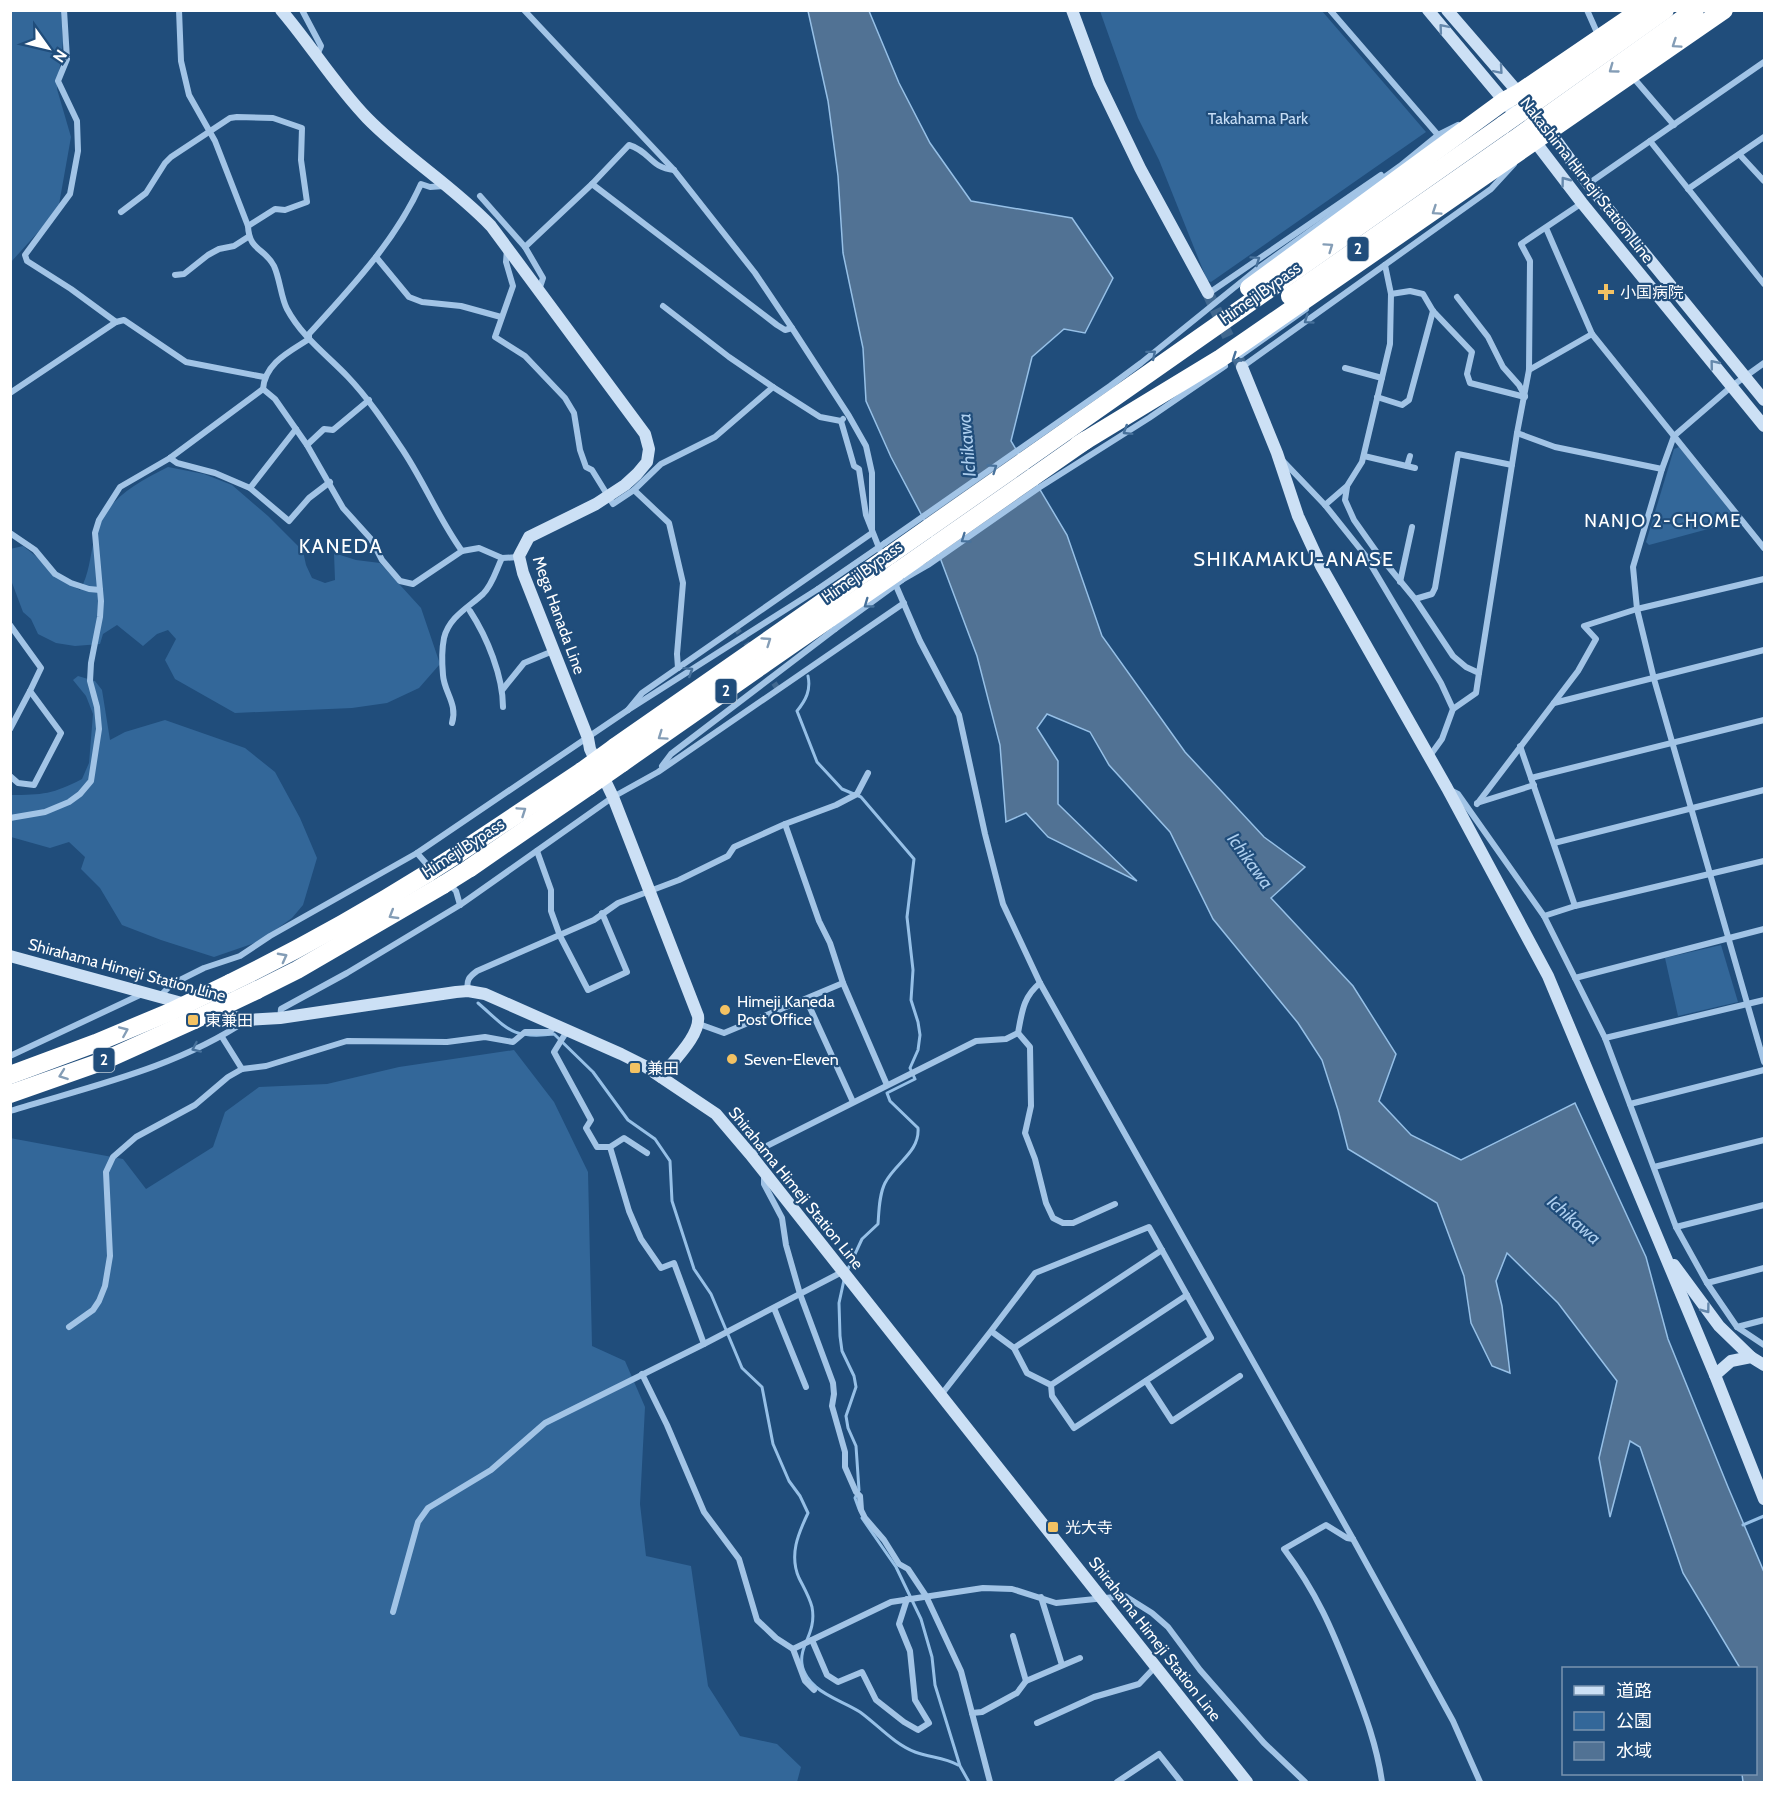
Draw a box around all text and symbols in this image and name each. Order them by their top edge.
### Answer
north arrow [18,18,78,78]
one-way arrow [1439,24,1450,35]
one-way arrow [1671,37,1682,48]
text: N [49,46,71,66]
one-way arrow [1609,62,1620,73]
one-way arrow [1492,64,1503,74]
street label: Nakashima Himeji Station Line [1516,93,1658,267]
park label: Takahama Park [1208,109,1309,128]
one-way arrow [1561,176,1572,187]
one-way arrow [1431,204,1442,215]
road number: 2 [1348,237,1368,261]
one-way arrow [1323,243,1334,254]
one-way arrow [1250,256,1261,267]
street label: Himeji Bypass [1216,258,1304,328]
marker: 小国病院 [1597,283,1615,301]
place label: 小国病院 [1620,283,1684,302]
one-way arrow [1304,313,1315,324]
one-way arrow [1145,350,1156,361]
one-way arrow [1232,351,1242,363]
one-way arrow [1711,360,1722,371]
water label: Ichikawa [953,412,981,478]
one-way arrow [1123,424,1133,436]
one-way arrow [987,464,998,475]
district label: NANJO 2-CHOME [1584,510,1742,532]
one-way arrow [961,532,972,543]
district label: KANEDA [299,534,383,558]
street label: Himeji Bypass [818,537,906,607]
district label: SHIKAMAKU-ANASE [1193,547,1395,571]
street label: Mega Hanada Line [529,553,589,677]
one-way arrow [864,597,875,608]
one-way arrow [760,637,771,648]
one-way arrow [683,667,694,678]
road number: 2 [716,679,736,703]
one-way arrow [657,729,668,740]
one-way arrow [515,807,526,818]
street label: Himeji Bypass [418,814,508,882]
water label: Ichikawa [1222,829,1278,893]
one-way arrow [389,908,399,919]
street label: Shirahama Himeji Station Line [26,934,228,1006]
one-way arrow [276,953,287,964]
place label: Himeji Kaneda Post Office [737,992,835,1029]
marker: Himeji Kaneda Post Office [718,1003,732,1017]
place label: 東兼田 [205,1011,253,1030]
marker: 東兼田 [186,1013,200,1027]
one-way arrow [117,1026,128,1038]
one-way arrow [192,1041,203,1053]
road number: 2 [94,1048,114,1072]
place label: Seven-Eleven [744,1050,839,1069]
marker: Seven-Eleven [725,1052,739,1066]
place label: 兼田 [647,1059,679,1078]
marker: 兼田 [628,1061,642,1075]
one-way arrow [58,1068,69,1081]
street label: Shirahama Himeji Station Line [725,1103,867,1273]
water label: Ichikawa [1543,1191,1605,1249]
one-way arrow [1699,1303,1710,1314]
place label: 光大寺 [1065,1518,1113,1537]
marker: 光大寺 [1046,1520,1060,1534]
street label: Shirahama Himeji Station Line [1085,1553,1225,1725]
legend [1562,1667,1757,1775]
text: 道路 [1616,1680,1652,1702]
text: 公園 [1616,1710,1652,1732]
text: 水域 [1616,1740,1652,1762]

